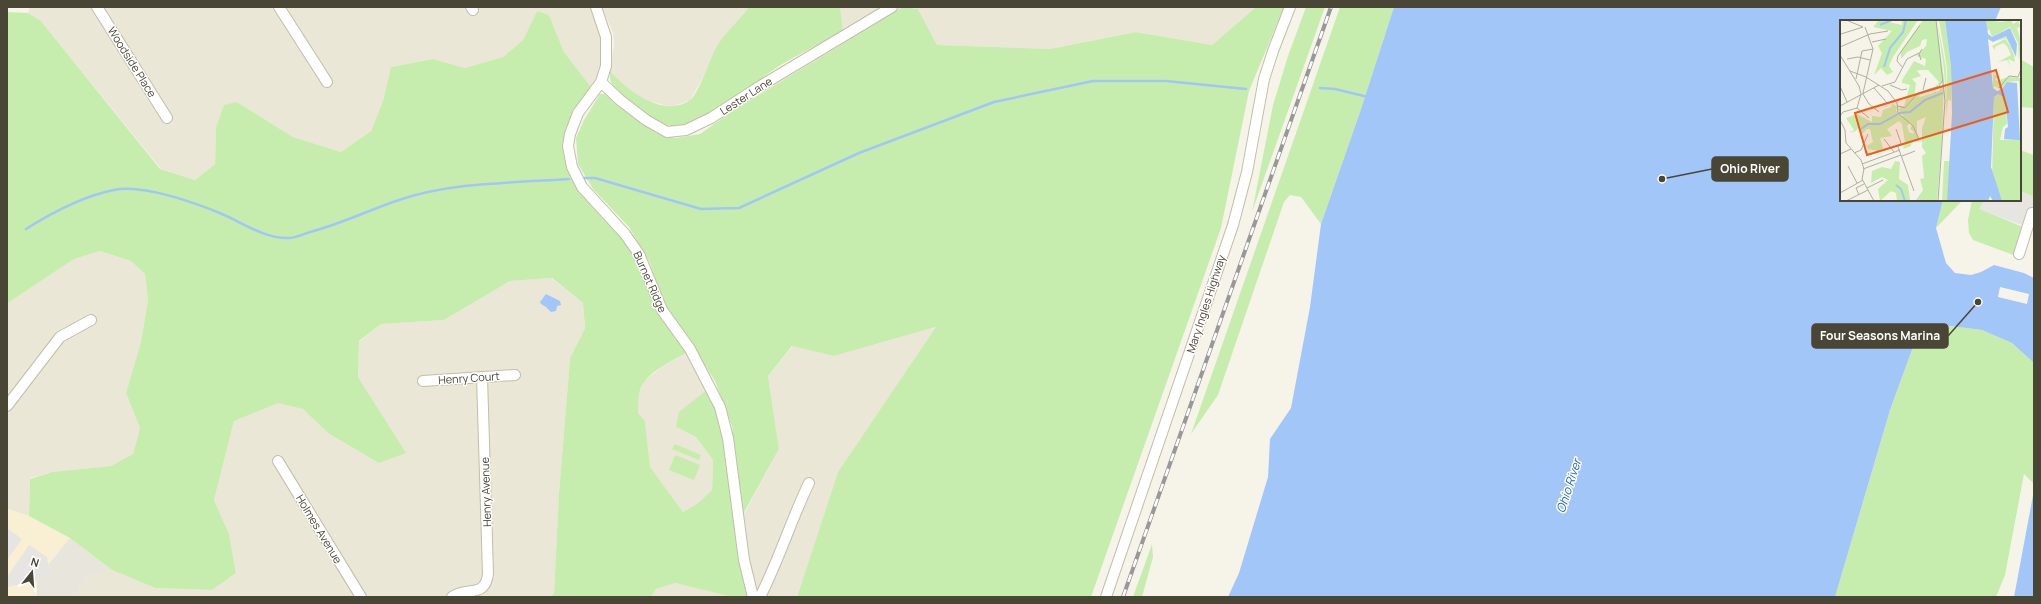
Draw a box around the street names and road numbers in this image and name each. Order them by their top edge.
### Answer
street label: Woodside Place [105,24,160,100]
street label: Lester Lane [717,73,775,118]
street label: Burnet Ridge [630,249,671,315]
street label: Mary Ingles Highway [1183,253,1229,355]
street label: Henry Court [438,368,500,387]
street label: Henry Avenue [477,456,494,527]
street label: Holmes Avenue [293,491,346,567]

